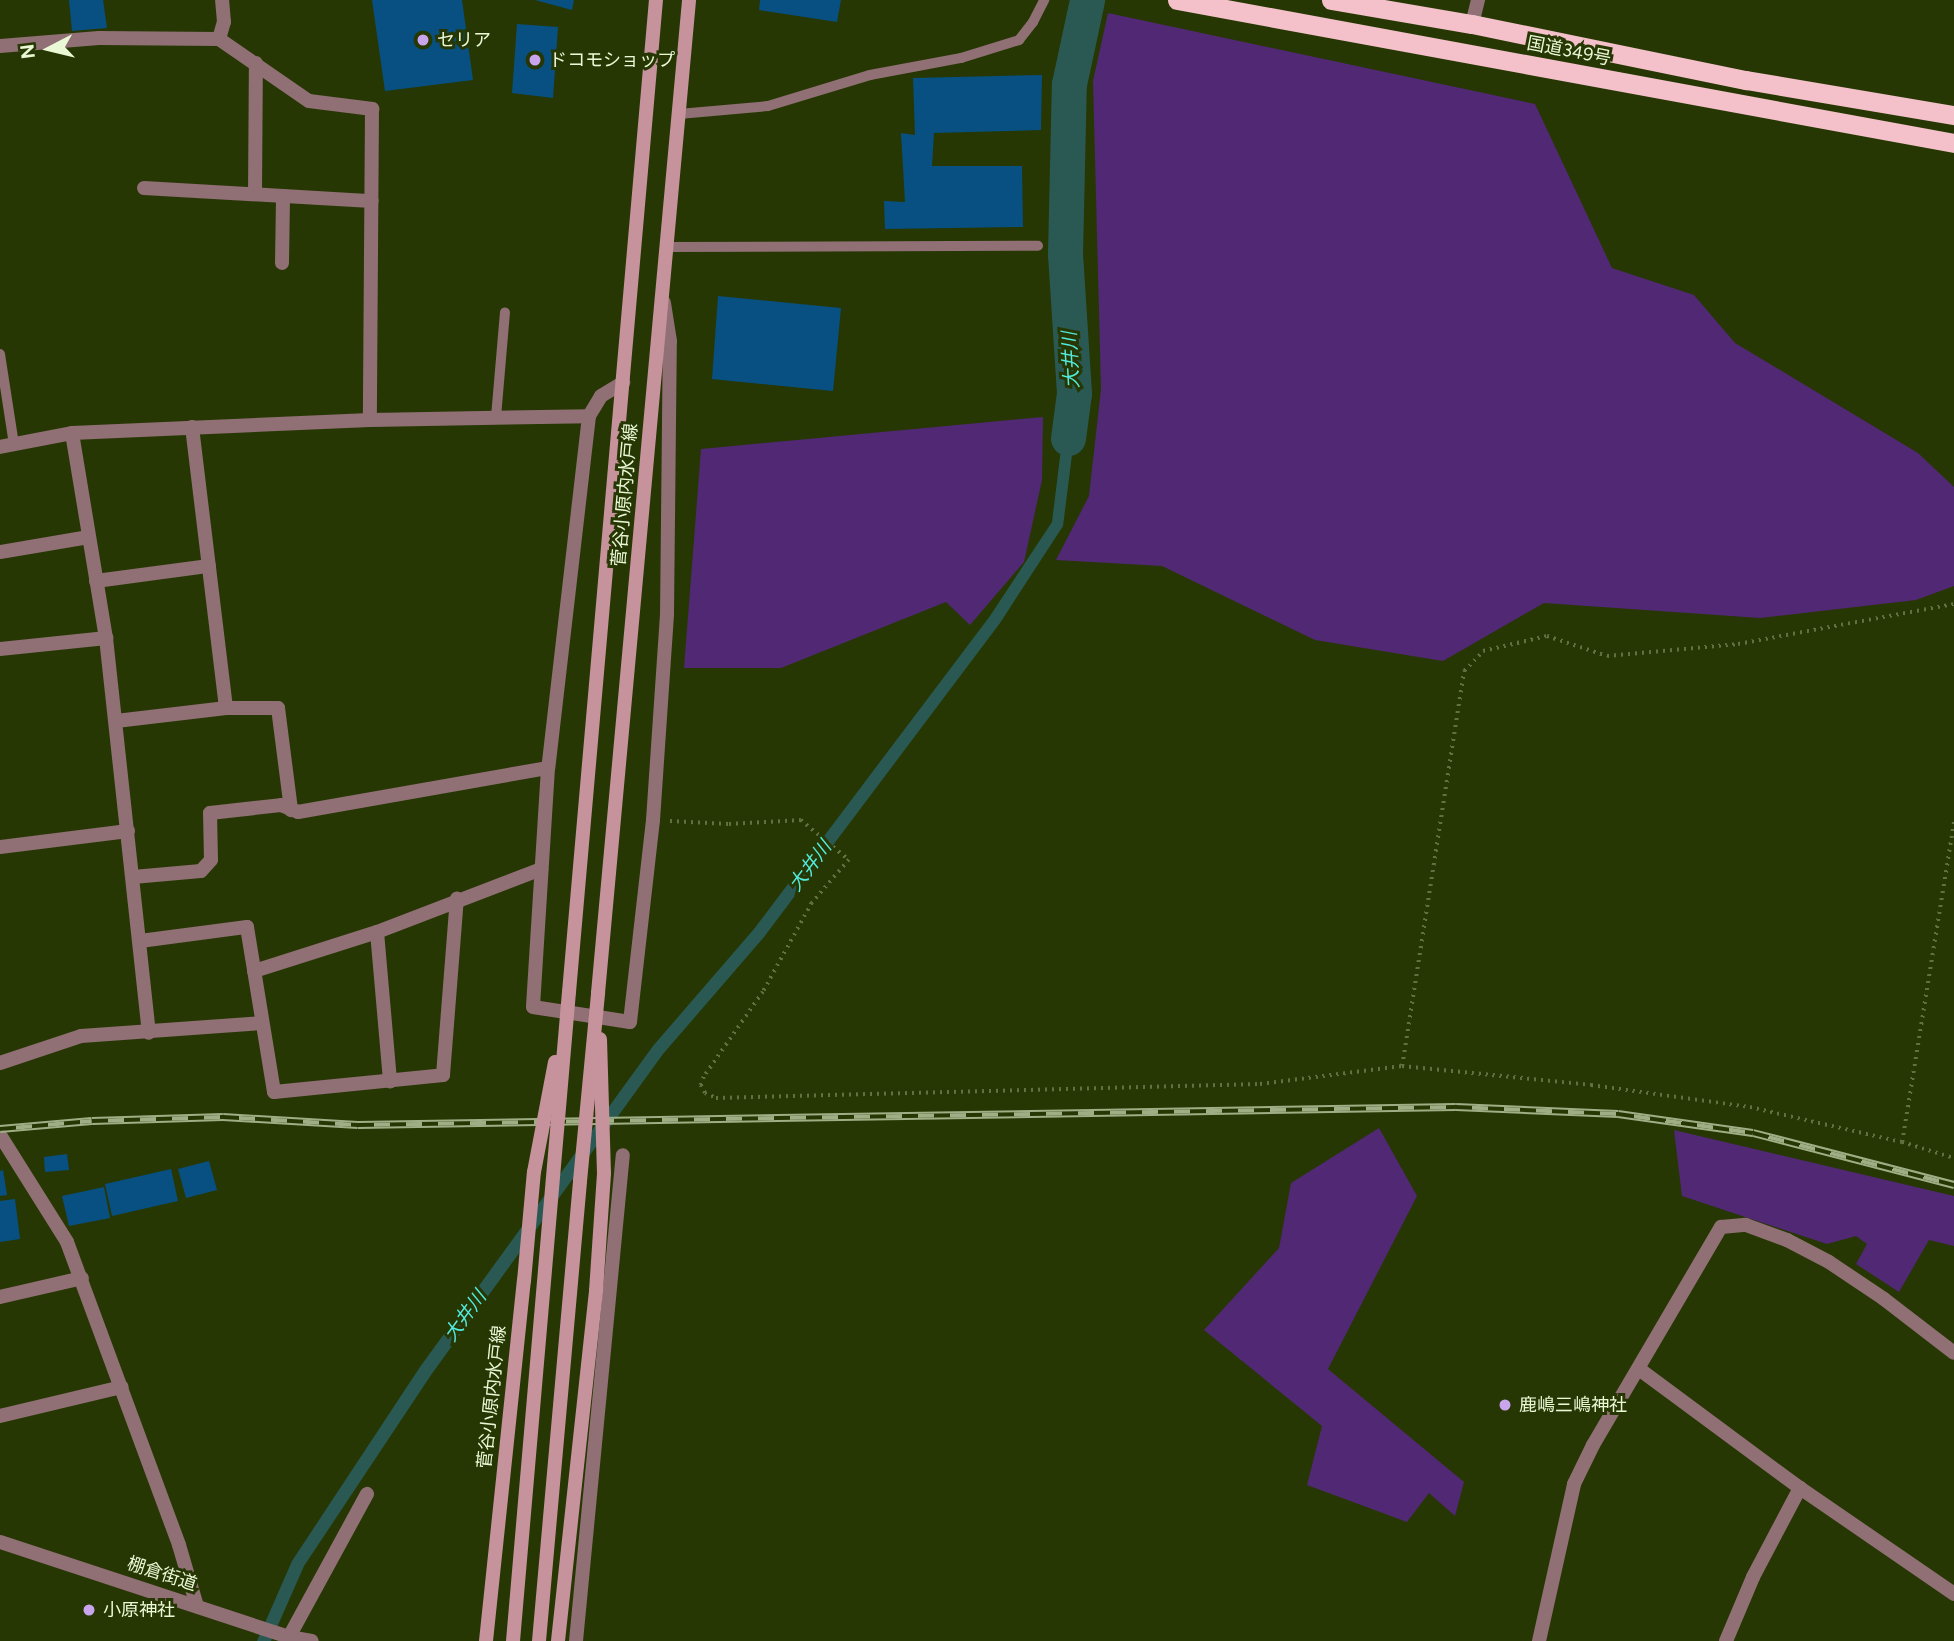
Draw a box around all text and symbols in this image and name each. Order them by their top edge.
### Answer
north arrow [14,14,84,84]
place label: セリア [437,29,491,51]
marker: セリア [415,32,431,48]
street label: 国道349号 [1525,32,1613,70]
text: N [15,43,40,60]
place label: ドコモショップ [549,49,675,71]
marker: ドコモショップ [527,52,543,68]
water label: 大井川 [1058,331,1084,389]
street label: 菅谷小原内水戸線 [608,422,642,568]
water label: 大井川 [784,836,836,896]
water label: 大井川 [439,1286,491,1346]
street label: 菅谷小原内水戸線 [474,1324,510,1470]
place label: 鹿嶋三嶋神社 [1519,1394,1627,1416]
marker: 鹿嶋三嶋神社 [1497,1397,1513,1413]
street label: 棚倉街道 [124,1553,200,1595]
place label: 小原神社 [103,1599,175,1621]
marker: 小原神社 [81,1602,97,1618]

